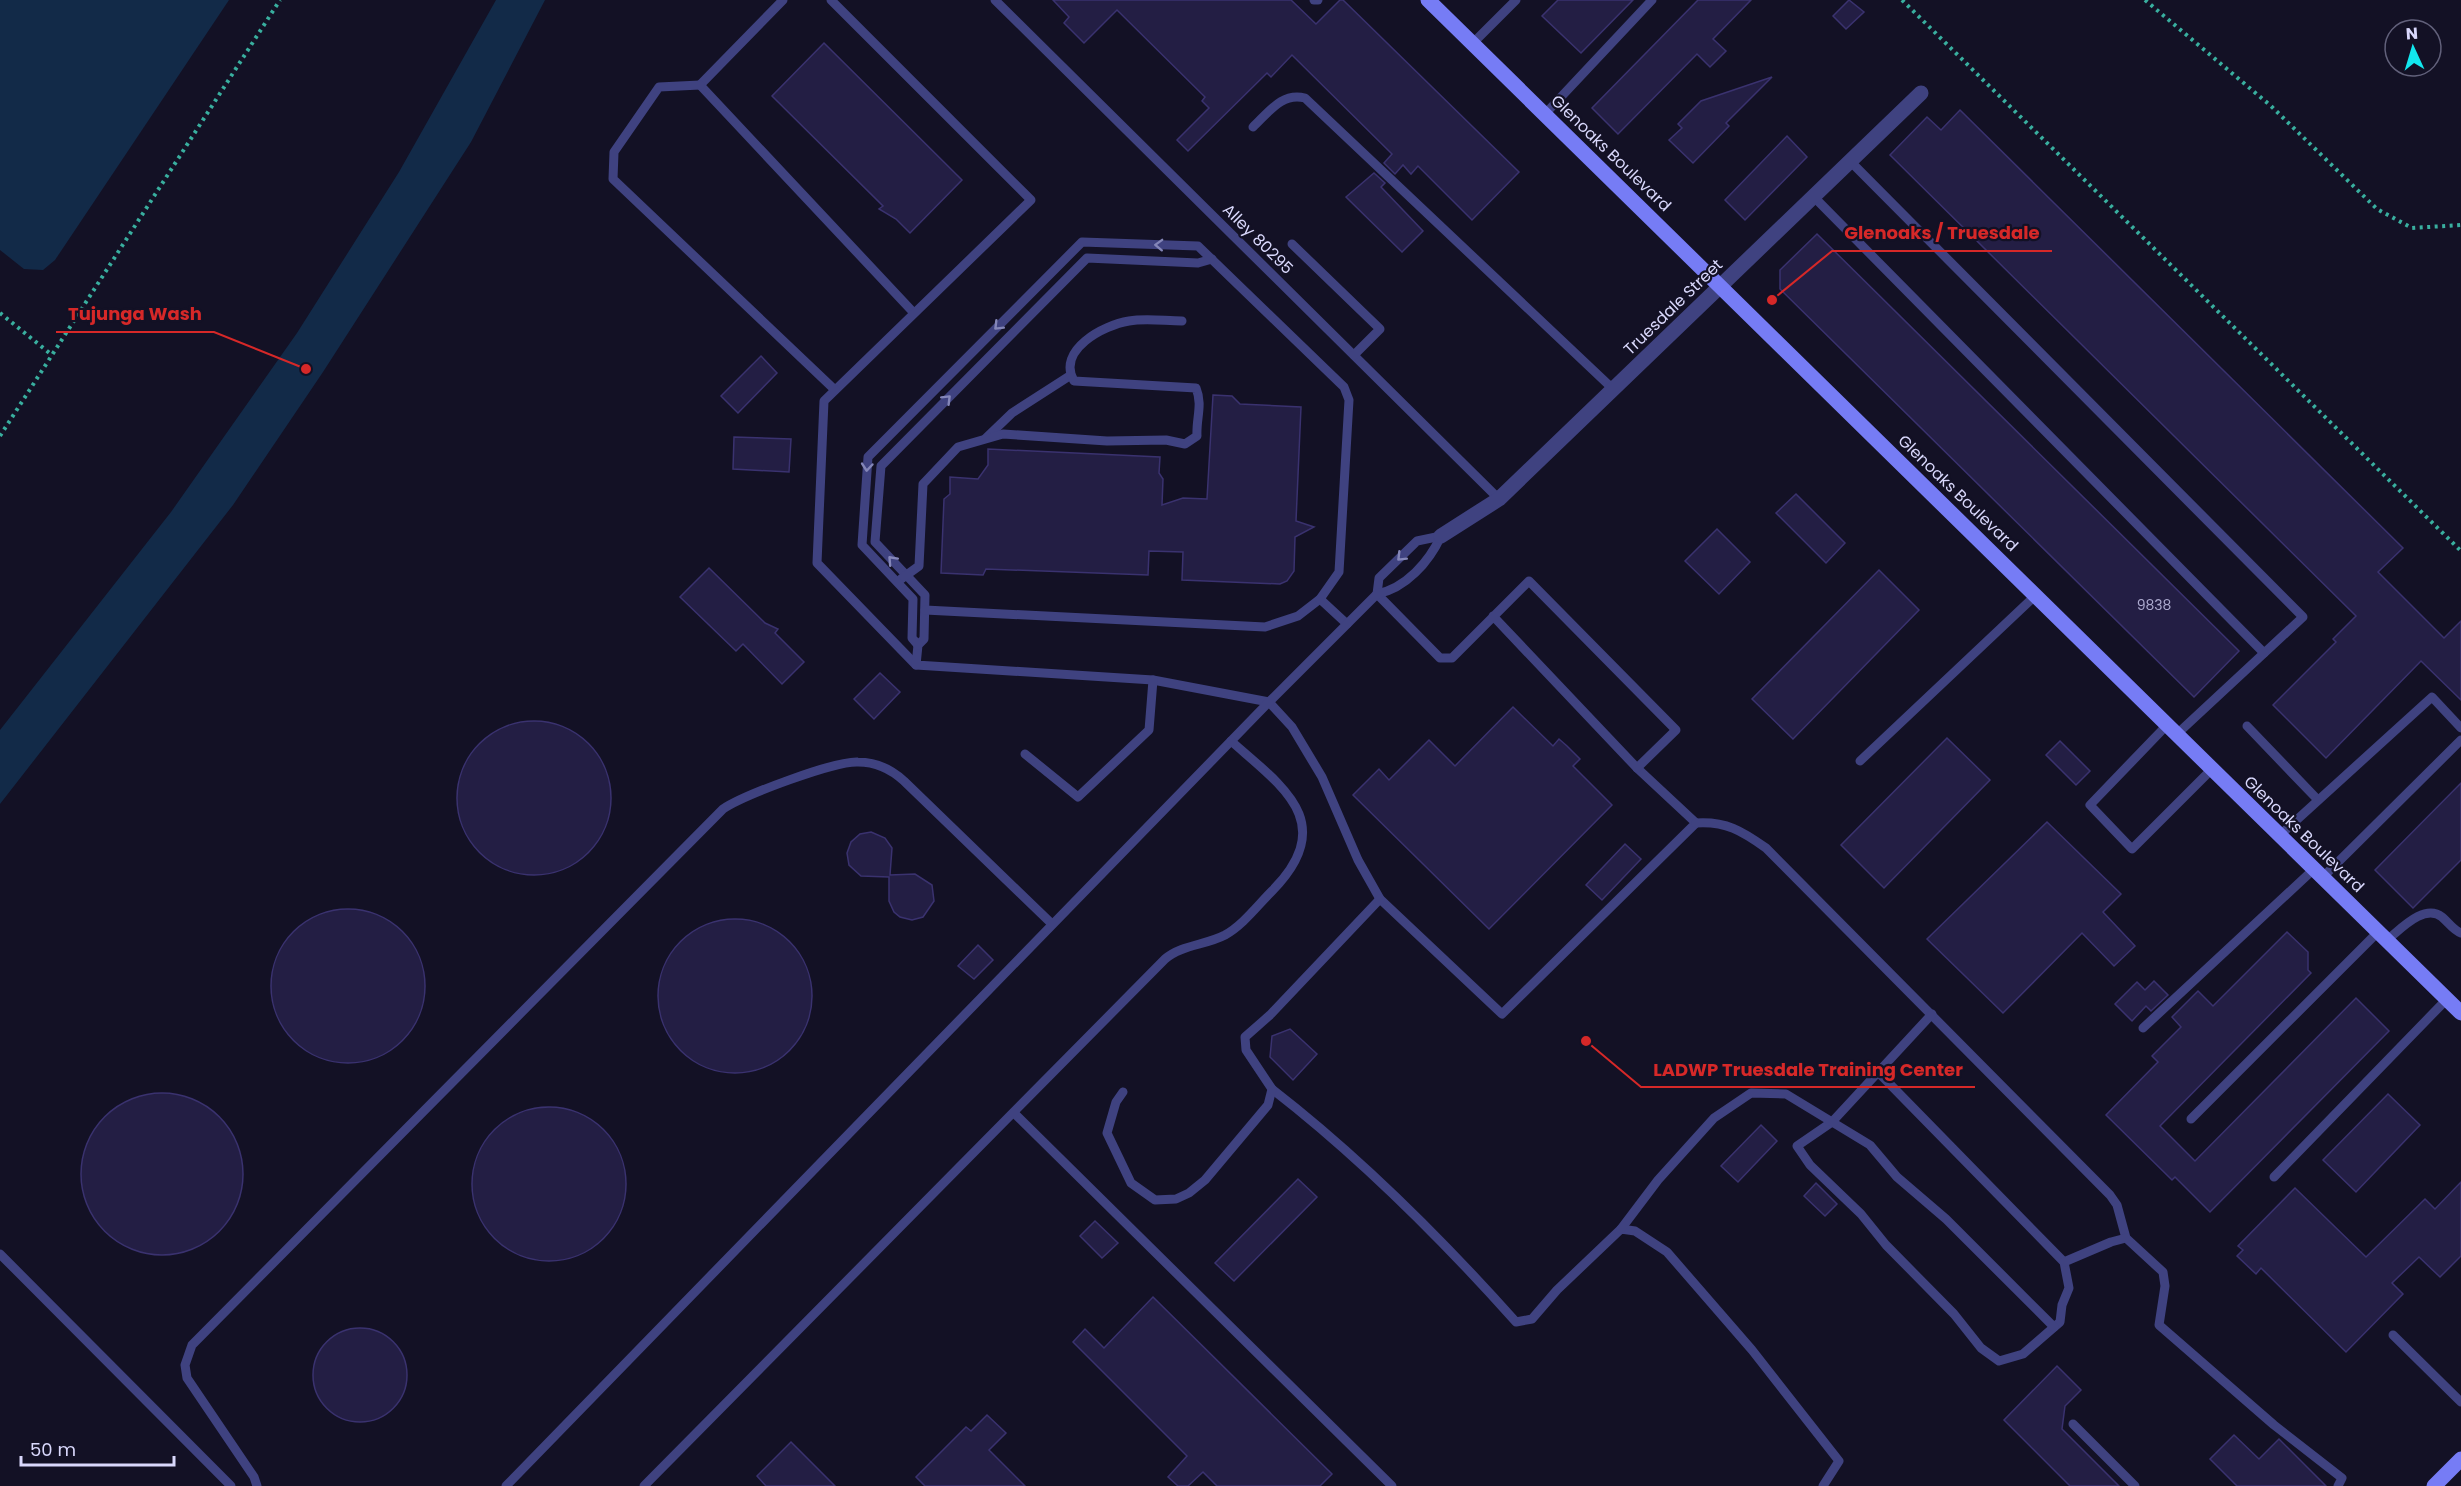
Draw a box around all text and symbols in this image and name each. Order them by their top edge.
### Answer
north arrow [2383,18,2443,78]
text: N [2405,22,2419,45]
street label: Glenoaks Boulevard [1546,89,1676,217]
street label: Alley 80295 [1218,199,1298,279]
callout: Glenoaks / Truesdale [1832,215,2052,251]
text: Glenoaks / Truesdale [1844,220,2040,245]
one-way arrow [1154,238,1163,251]
street label: Truesdale Street [1618,254,1728,360]
callout: Tujunga Wash [56,296,214,332]
text: Tujunga Wash [68,301,202,326]
one-way arrow [995,319,1006,330]
one-way arrow [939,396,950,407]
street label: Glenoaks Boulevard [1893,429,2023,557]
one-way arrow [861,462,874,472]
one-way arrow [1398,549,1409,560]
one-way arrow [888,557,899,567]
house number: 9838 [2137,595,2172,615]
street label: Glenoaks Boulevard [2239,770,2369,898]
callout: LADWP Truesdale Training Center [1641,1051,1975,1087]
text: LADWP Truesdale Training Center [1653,1057,1963,1082]
scale bar [21,1429,174,1467]
text: 50 m [30,1437,76,1462]

